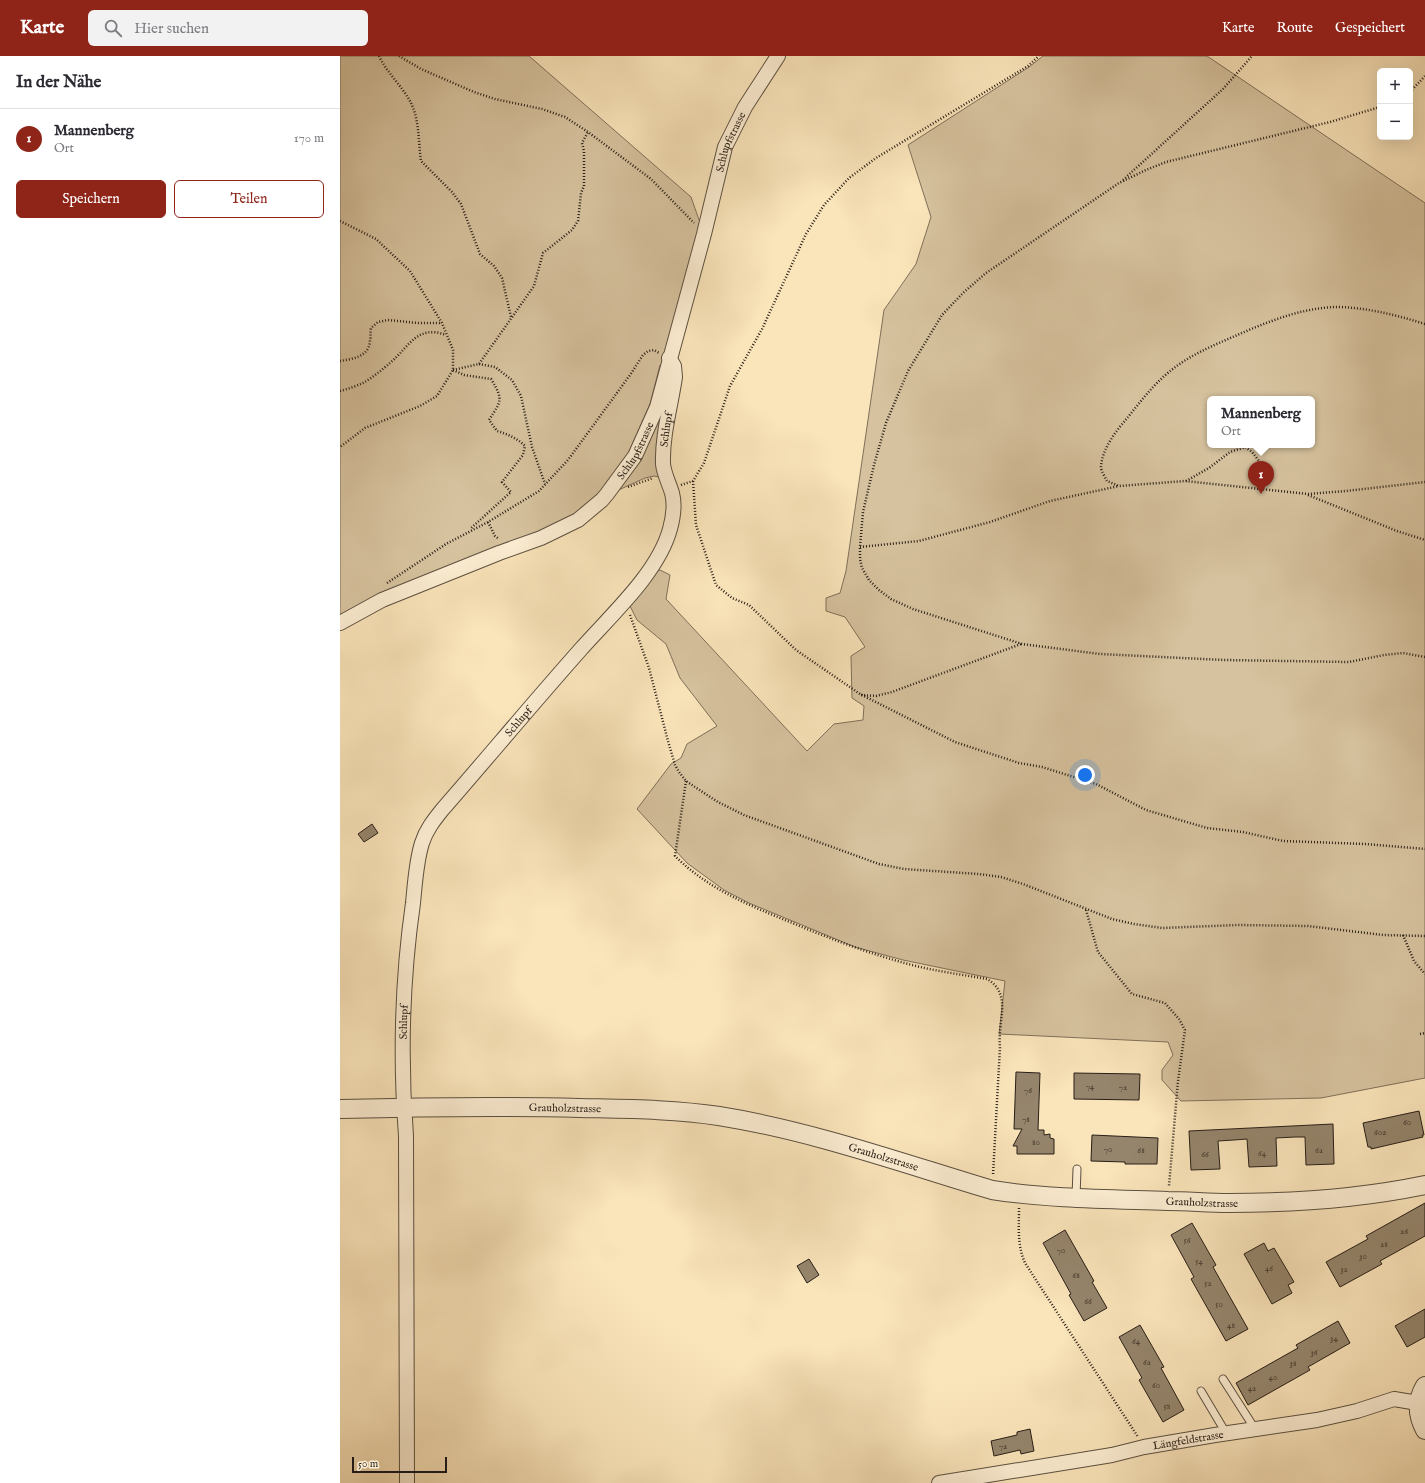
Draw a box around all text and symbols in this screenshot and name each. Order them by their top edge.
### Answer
search box [88,10,368,46]
text: Karte [20,16,64,40]
icon: search [102,17,124,39]
text: Hier suchen [134,19,209,38]
text: Karte [1222,19,1254,37]
text: Route [1276,19,1313,37]
text: Gespeichert [1335,19,1405,37]
map controls [1377,68,1413,140]
button: + [1377,68,1413,104]
text: In der Nähe [16,72,101,93]
button: − [1377,104,1413,140]
street label: Schlupfstrasse [713,110,749,174]
text: Mannenberg [54,121,134,140]
text: 1 [27,130,31,147]
text: 170 m [294,130,324,147]
text: Ort [54,140,74,157]
button: Speichern [16,180,166,218]
button: Teilen [174,180,324,218]
popup [1207,396,1315,448]
text: Mannenberg [1221,404,1301,423]
street label: Schlupf [657,409,677,448]
street label: Schlupfstrasse [614,420,657,483]
text: Ort [1221,423,1241,440]
pin: 1 [1248,461,1274,494]
street label: Schlupf [502,703,537,740]
your location [1075,765,1095,785]
street label: Schlupf [397,1002,412,1040]
house number: 74 [1086,1081,1095,1092]
house number: 72 [1119,1082,1127,1093]
house number: 76 [1024,1085,1032,1096]
street label: Grauholzstrasse [529,1101,601,1116]
house number: 78 [1022,1114,1030,1125]
house number: 60 [1403,1117,1411,1128]
house number: 60a [1374,1127,1386,1138]
house number: 80 [1032,1137,1040,1148]
street label: Grauholzstrasse [847,1140,920,1175]
house number: 70 [1104,1144,1112,1155]
house number: 68 [1137,1145,1145,1156]
house number: 62 [1315,1145,1323,1156]
house number: 64 [1258,1148,1267,1159]
house number: 66 [1201,1149,1209,1160]
street label: Grauholzstrasse [1166,1195,1238,1211]
house number: 26 [1400,1226,1408,1237]
house number: 56 [1183,1235,1191,1246]
house number: 28 [1380,1239,1388,1250]
house number: 70 [1057,1245,1065,1256]
house number: 30 [1359,1251,1367,1262]
house number: 54 [1195,1256,1203,1267]
house number: 46 [1265,1263,1273,1274]
house number: 32 [1340,1264,1348,1275]
house number: 68 [1072,1270,1080,1281]
house number: 52 [1204,1278,1212,1289]
house number: 66 [1084,1296,1092,1307]
house number: 50 [1215,1299,1223,1310]
house number: 48 [1227,1320,1235,1331]
house number: 34 [1330,1333,1338,1344]
house number: 64 [1132,1336,1141,1347]
house number: 36 [1310,1347,1318,1358]
house number: 62 [1143,1357,1151,1368]
house number: 38 [1290,1358,1297,1369]
house number: 40 [1269,1372,1277,1383]
house number: 60 [1152,1380,1160,1391]
house number: 42 [1248,1383,1256,1394]
house number: 58 [1164,1401,1171,1412]
street label: Längfeldstrasse [1152,1428,1225,1453]
house number: 72 [999,1441,1007,1452]
scale bar [352,1455,447,1474]
text: 50 m [358,1457,378,1471]

